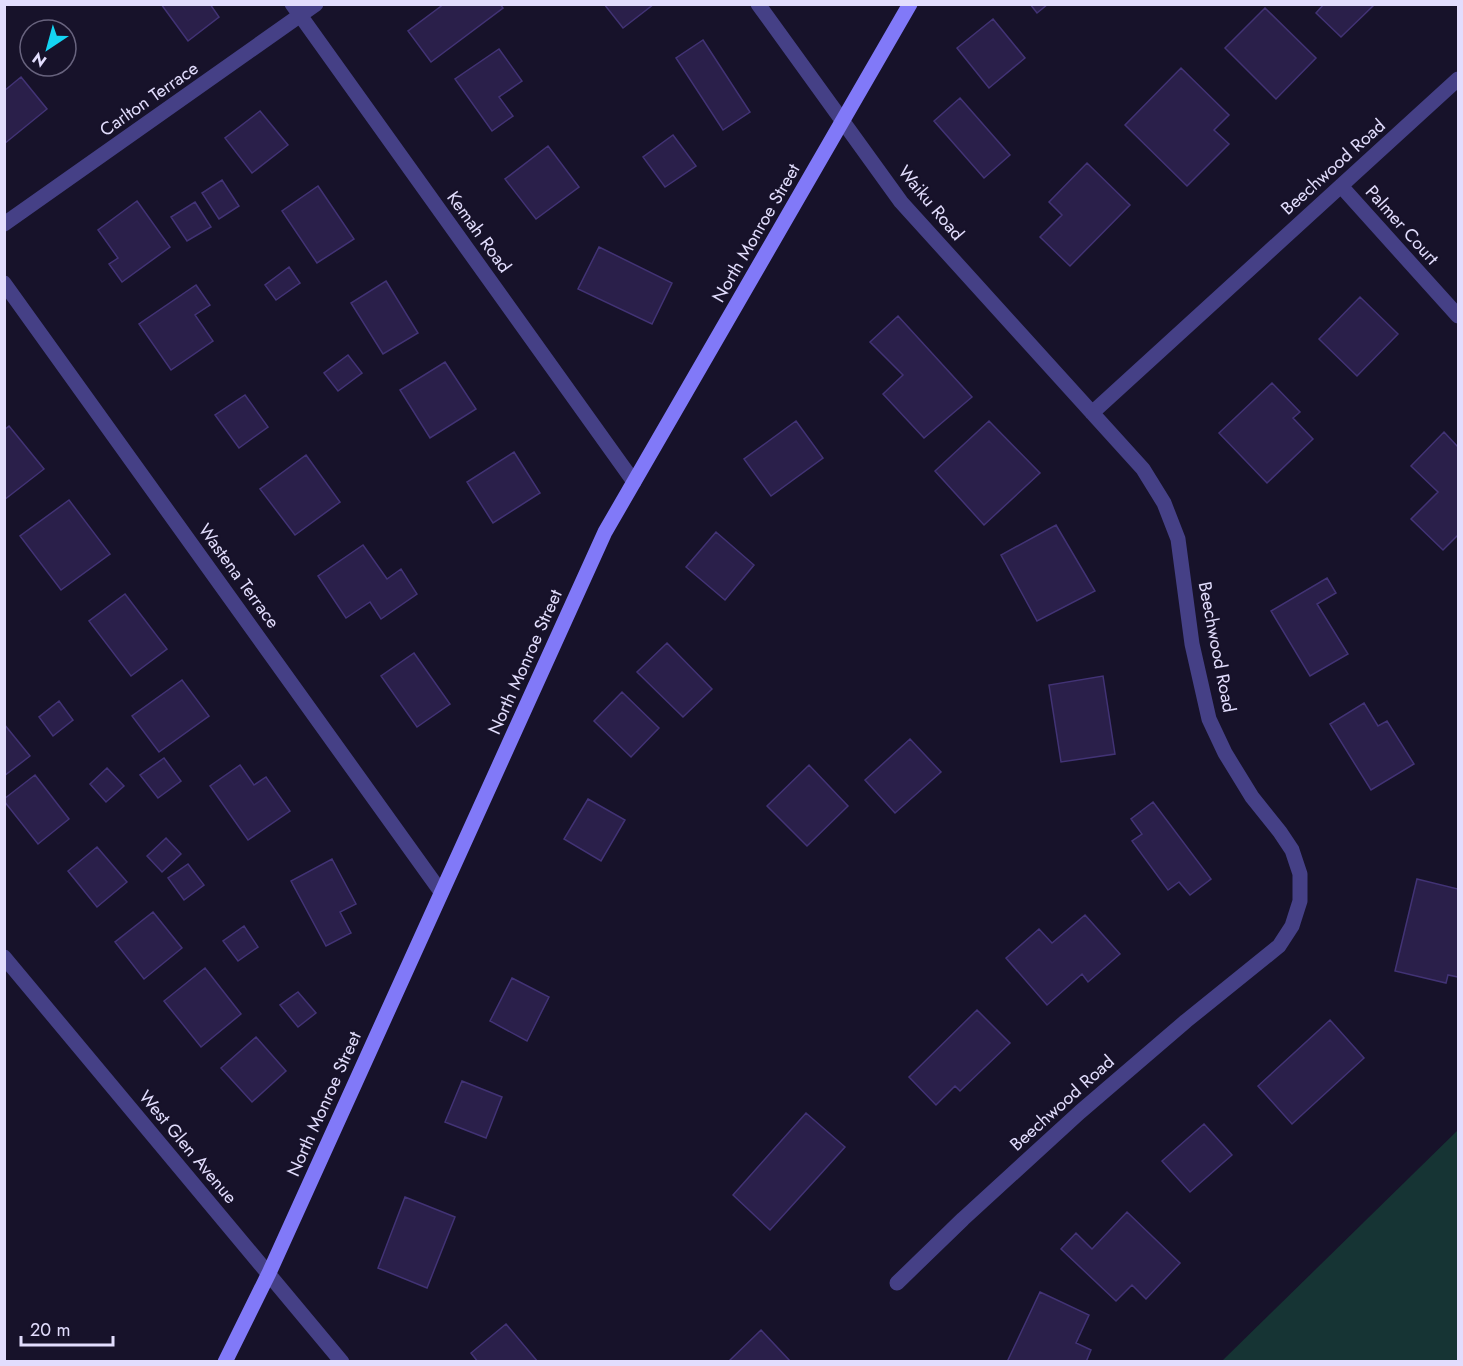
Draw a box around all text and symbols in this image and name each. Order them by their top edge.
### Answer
north arrow [18,18,78,78]
text: N [28,47,51,73]
street label: Carlton Terrace [94,55,204,143]
street label: Beechwood Road [1275,113,1391,221]
street label: North Monroe Street [706,158,807,307]
street label: Waiku Road [892,160,970,246]
street label: Palmer Court [1359,179,1445,271]
street label: Kemah Road [440,186,518,278]
street label: Wastena Terrace [192,518,286,634]
street label: Beechwood Road [1192,579,1242,715]
street label: North Monroe Street [481,585,569,739]
street label: North Monroe Street [280,1027,368,1181]
street label: Beechwood Road [1004,1049,1120,1157]
street label: West Glen Avenue [133,1085,243,1209]
scale bar [21,1309,112,1347]
text: 20 m [30,1317,70,1343]

